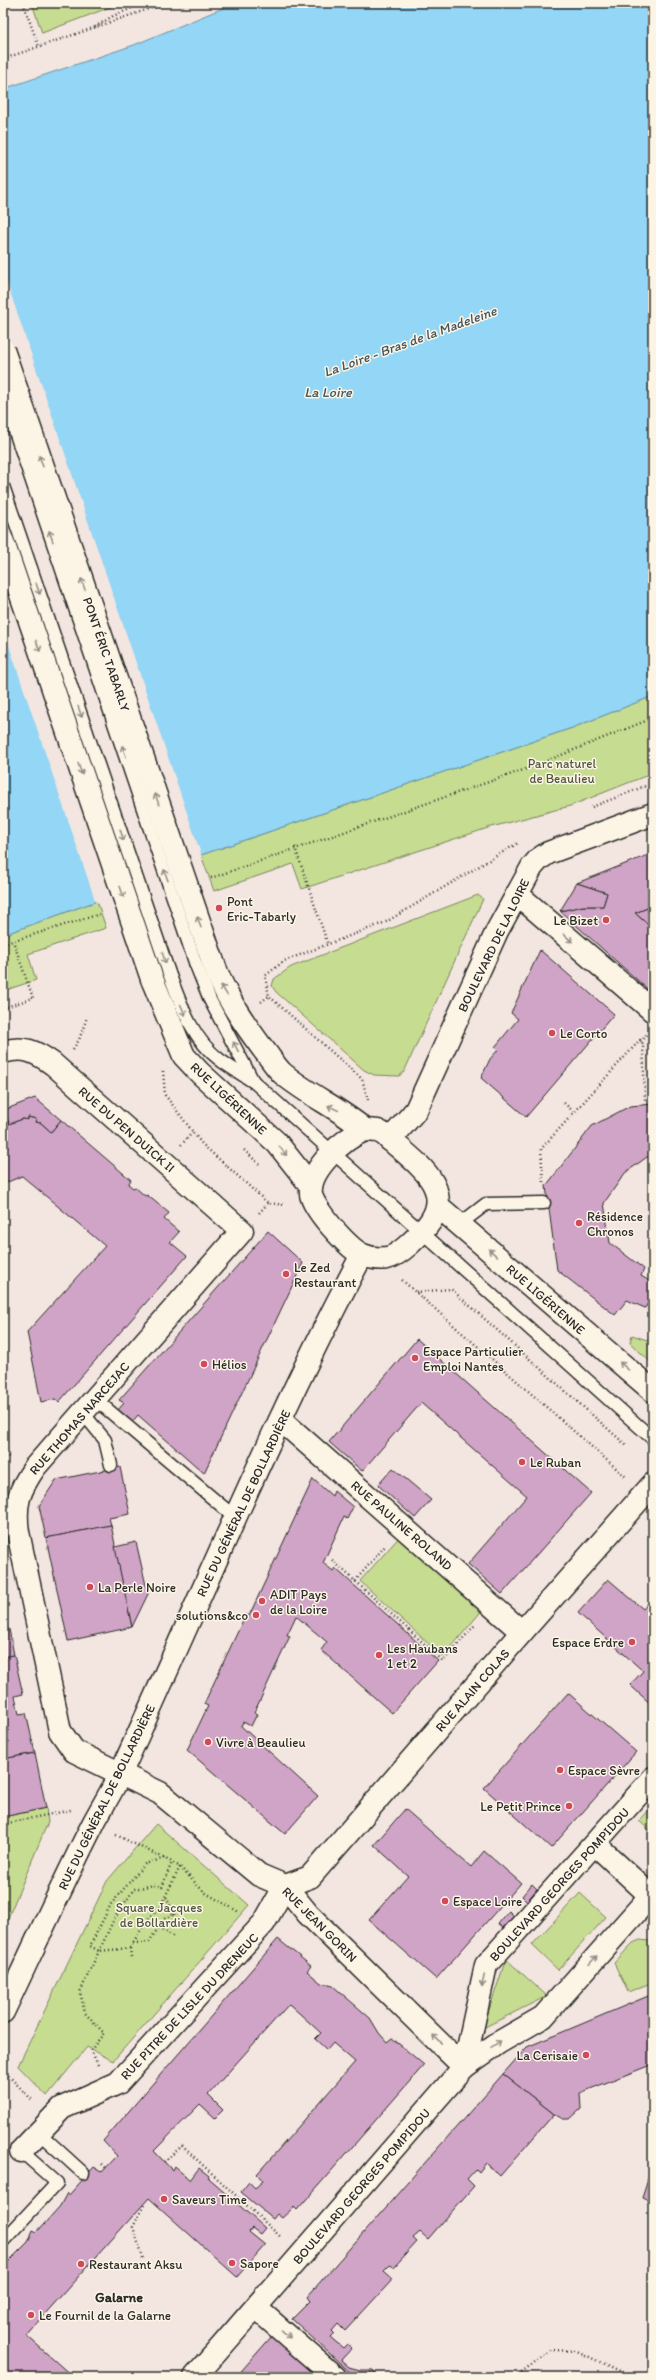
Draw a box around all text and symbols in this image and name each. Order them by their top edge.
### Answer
water label: La Loire - Bras de la Madeleine [321,302,500,381]
water label: La Loire [304,384,353,401]
one-way arrow [37,454,44,467]
one-way arrow [46,530,54,542]
one-way arrow [79,577,86,590]
one-way arrow [35,582,42,595]
street label: PONT ÉRIC TABARLY [80,595,133,714]
one-way arrow [35,639,43,651]
one-way arrow [77,705,84,718]
one-way arrow [120,745,127,758]
park label: Parc naturel de Beaulieu [528,756,597,786]
one-way arrow [77,762,85,774]
one-way arrow [153,793,160,806]
one-way arrow [119,829,126,842]
one-way arrow [161,869,169,881]
street label: BOULEVARD DE LA LOIRE [455,876,532,1014]
one-way arrow [119,885,127,897]
place label: Pont Eric-Tabarly [227,894,296,924]
marker: Pont Eric-Tabarly [214,903,224,913]
place label: Le Bizet [554,913,598,928]
marker: Le Bizet [601,915,611,925]
one-way arrow [195,917,203,929]
one-way arrow [563,933,573,942]
one-way arrow [161,952,168,965]
one-way arrow [219,984,227,996]
one-way arrow [180,1003,187,1015]
place label: Le Corto [560,1026,608,1041]
marker: Le Corto [547,1028,557,1038]
one-way arrow [232,1042,240,1054]
street label: RUE LIGÉRIENNE [187,1059,270,1138]
street label: RUE DU PEN DUICK II [76,1084,178,1175]
one-way arrow [327,1104,339,1111]
one-way arrow [279,1145,288,1156]
place label: Résidence Chronos [587,1209,643,1239]
marker: Résidence Chronos [574,1218,584,1228]
one-way arrow [488,1249,499,1258]
place label: Le Zed Restaurant [294,1260,357,1290]
street label: RUE LIGÉRIENNE [503,1261,588,1338]
marker: Le Zed Restaurant [281,1269,291,1279]
place label: Espace Particulier Emploi Nantes [423,1344,523,1374]
marker: Espace Particulier Emploi Nantes [410,1353,420,1363]
place label: Hélios [212,1357,247,1372]
street label: RUE THOMAS NARCEJAC [26,1359,132,1478]
marker: Hélios [199,1359,209,1369]
one-way arrow [618,1361,629,1370]
street label: RUE DU GÉNÉRAL DE BOLLARDIÈRE [193,1407,293,1599]
place label: Le Ruban [530,1455,581,1470]
marker: Le Ruban [517,1457,527,1467]
street label: RUE PAULINE ROLAND [348,1477,455,1573]
place label: La Perle Noire [98,1580,176,1595]
marker: La Perle Noire [85,1582,95,1592]
place label: ADIT Pays de la Loire [270,1587,327,1617]
marker: ADIT Pays de la Loire [257,1596,267,1606]
place label: solutions&co [176,1608,248,1623]
marker: solutions&co [251,1610,261,1620]
place label: Espace Erdre [552,1635,624,1650]
marker: Espace Erdre [627,1637,637,1647]
place label: Les Haubans 1 et 2 [387,1641,458,1671]
street label: RUE ALAIN COLAS [432,1646,512,1735]
marker: Les Haubans 1 et 2 [374,1650,384,1660]
street label: RUE DU GÉNÉRAL DE BOLLARDIÈRE [55,1702,158,1892]
place label: Vivre à Beaulieu [216,1735,306,1750]
marker: Vivre à Beaulieu [203,1737,213,1747]
place label: Espace Sèvre [568,1763,640,1778]
marker: Espace Sèvre [555,1765,565,1775]
place label: Le Petit Prince [480,1799,561,1814]
marker: Le Petit Prince [564,1801,574,1811]
street label: BOULEVARD GEORGES POMPIDOU [486,1804,632,1964]
street label: RUE JEAN GORIN [279,1884,360,1965]
place label: Espace Loire [453,1894,522,1909]
marker: Espace Loire [440,1896,450,1906]
park label: Square Jacques de Bollardière [116,1900,202,1930]
street label: RUE PITRE DE LISLE DU DRENEUC [117,1930,261,2083]
one-way arrow [589,1955,598,1966]
one-way arrow [478,1974,486,1987]
one-way arrow [433,2035,443,2044]
one-way arrow [490,2040,501,2048]
place label: La Cerisaie [517,2048,578,2063]
marker: La Cerisaie [581,2050,591,2060]
street label: BOULEVARD GEORGES POMPIDOU [290,2105,433,2267]
place label: Saveurs Time [172,2192,247,2207]
marker: Saveurs Time [159,2194,169,2204]
place label: Sapore [240,2256,279,2271]
place label: Restaurant Aksu [89,2257,182,2272]
marker: Sapore [227,2258,237,2268]
marker: Restaurant Aksu [76,2259,86,2269]
district label: Galarne [95,2289,143,2306]
place label: Le Fournil de la Galarne [39,2308,171,2323]
marker: Le Fournil de la Galarne [26,2310,36,2320]
one-way arrow [280,2329,291,2338]

